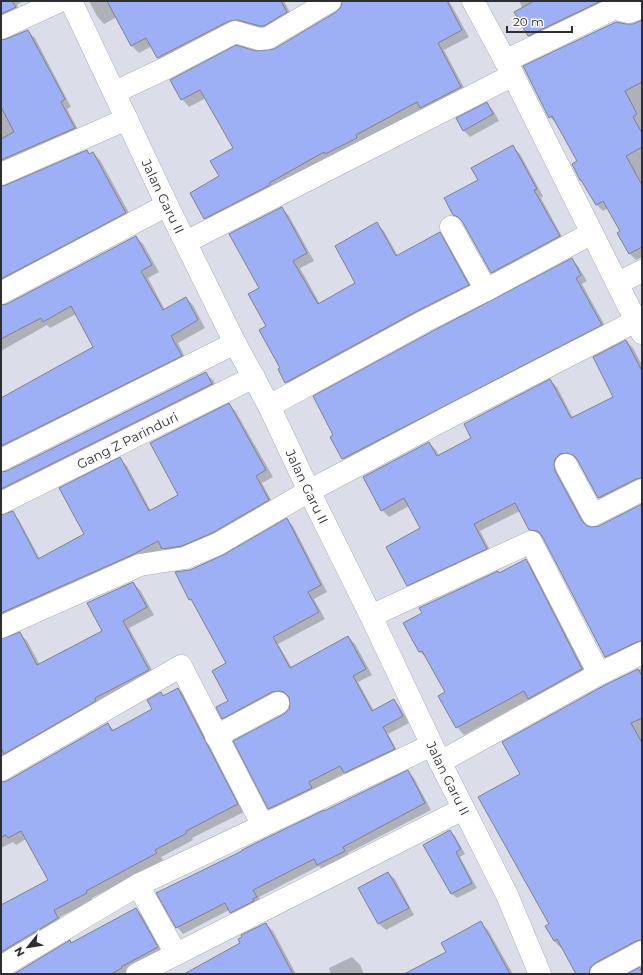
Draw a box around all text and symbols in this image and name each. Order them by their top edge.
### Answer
scale bar [507,8,572,34]
text: 20 m [513,14,544,29]
street label: Jalan Garu II [138,156,188,236]
street label: Gang Z Parinduri [74,408,181,472]
street label: Jalan Garu II [282,446,332,526]
street label: Jalan Garu II [423,738,473,818]
north arrow [8,927,48,967]
text: N [11,945,28,959]

